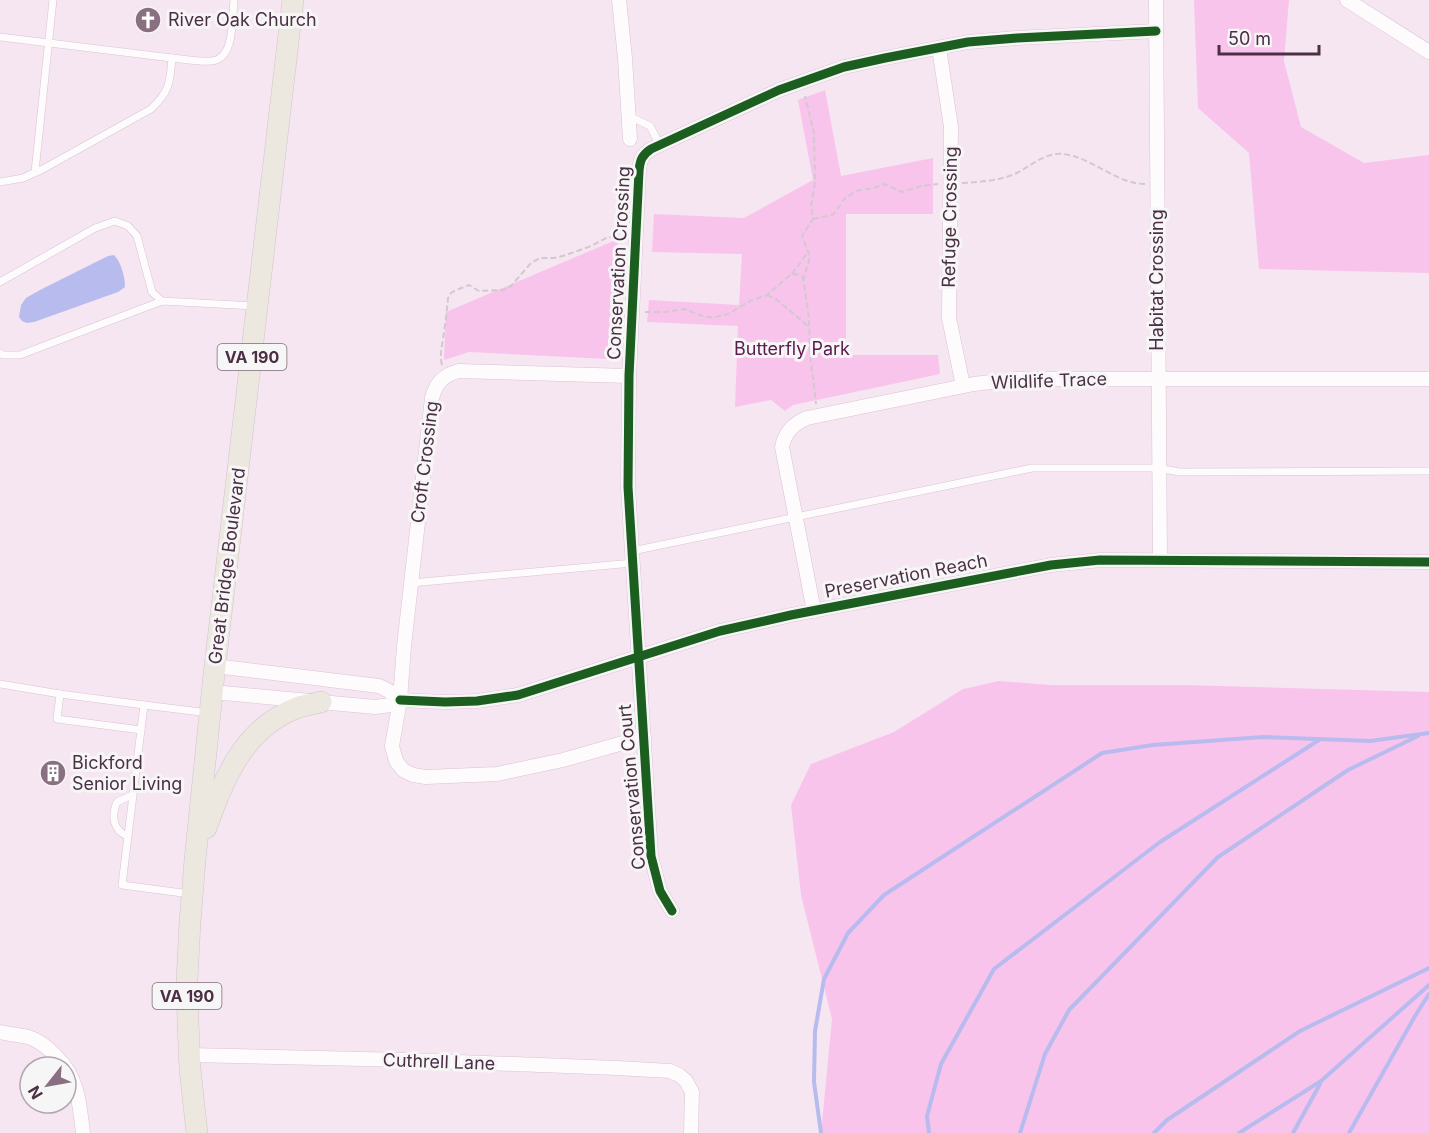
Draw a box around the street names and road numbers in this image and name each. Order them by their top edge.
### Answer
street label: Refuge Crossing [938,146,961,288]
street label: Conservation Crossing [603,166,634,360]
street label: Habitat Crossing [1146,209,1167,351]
road number: VA 190 [218,344,286,370]
street label: Wildlife Trace [991,368,1107,393]
street label: Croft Crossing [407,400,442,524]
street label: Great Bridge Boulevard [204,466,249,665]
street label: Preservation Reach [823,549,989,602]
street label: Conservation Court [614,703,649,871]
road number: VA 190 [152,983,222,1009]
street label: Cuthrell Lane [382,1049,496,1074]

